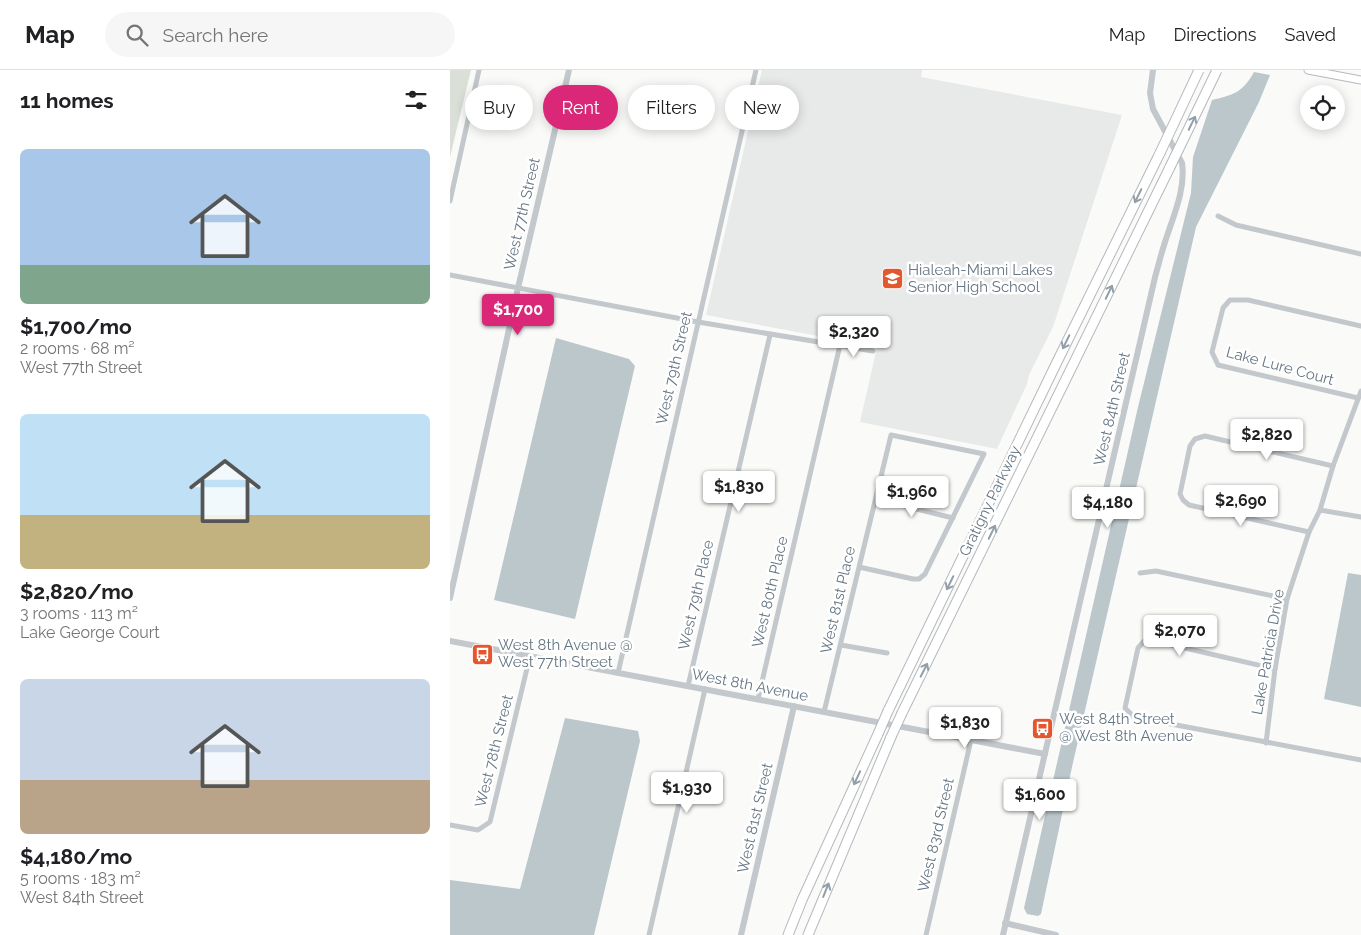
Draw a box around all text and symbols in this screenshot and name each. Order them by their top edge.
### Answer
search box [105,12,455,57]
text: Map [25,20,75,49]
icon: search [123,21,151,49]
text: Search here [163,24,268,46]
text: Map [1109,24,1145,45]
text: Directions [1173,24,1257,45]
text: Saved [1285,24,1336,45]
chip: Buy [465,85,533,130]
chip: Rent [543,85,618,130]
chip: Filters [628,85,715,130]
chip: New [725,85,799,130]
map controls [1300,85,1345,130]
button: locate [1300,85,1345,130]
icon: filters [402,86,430,114]
text: 11 homes [20,88,114,113]
one-way arrow [1188,116,1197,131]
street label: West 77th Street [500,156,544,272]
icon: home [180,181,270,271]
one-way arrow [1133,189,1143,204]
place label: Hialeah-Miami Lakes Senior High School [908,261,1053,296]
school or university icon: Hialeah-Miami Lakes Senior High School [880,267,904,291]
one-way arrow [1105,285,1114,300]
pin: $1,700 [477,294,559,336]
text: $1,700 [493,300,543,319]
street label: West 79th Street [652,310,696,426]
text: $1,700/mo [20,314,132,339]
pin: $2,320 [813,316,895,358]
text: $2,320 [829,322,879,341]
one-way arrow [1061,334,1070,349]
text: 2 rooms · 68 m² [20,339,135,358]
street label: Lake Lure Court [1224,343,1336,389]
street label: West 84th Street [1090,351,1134,467]
text: West 77th Street [20,358,142,377]
pin: $2,820 [1226,418,1308,461]
text: $2,820 [1241,425,1293,444]
street label: Gratigny Parkway [955,443,1025,559]
icon: home [180,446,270,536]
pin: $1,830 [698,470,780,513]
pin: $1,960 [871,476,953,518]
text: $1,830 [714,477,764,496]
text: $1,960 [887,482,937,501]
pin: $2,690 [1200,484,1282,527]
pin: $4,180 [1067,486,1149,529]
text: $2,690 [1215,491,1267,510]
text: $4,180 [1083,493,1133,512]
one-way arrow [987,525,997,540]
street label: West 80th Place [748,534,792,649]
street label: West 79th Place [675,538,717,652]
street label: West 81st Place [817,544,859,655]
one-way arrow [945,575,954,590]
text: $2,820/mo [20,579,133,604]
street label: Lake Patricia Drive [1248,588,1288,716]
text: 3 rooms · 113 m² [20,604,138,623]
pin: $2,070 [1139,614,1221,657]
text: $2,070 [1154,621,1206,640]
text: Lake George Court [20,623,160,642]
place label: West 8th Avenue @ West 77th Street [498,636,633,671]
bus stop icon: West 8th Avenue @ West 77th Street [470,642,494,666]
one-way arrow [920,663,929,678]
street label: West 8th Avenue [690,665,810,705]
street label: West 78th Street [471,693,517,809]
pin: $1,830 [924,706,1006,749]
place label: West 84th Street @ West 8th Avenue [1059,710,1193,745]
icon: home [180,711,270,801]
text: $1,830 [940,713,990,732]
bus stop icon: West 84th Street @ West 8th Avenue [1031,716,1055,740]
street label: West 81st Street [734,761,776,875]
one-way arrow [852,770,862,785]
pin: $1,930 [646,772,728,814]
street label: West 83rd Street [914,776,958,894]
text: $1,930 [662,778,712,797]
pin: $1,600 [999,778,1081,821]
text: $1,600 [1014,785,1066,804]
text: $4,180/mo [20,844,132,869]
text: 5 rooms · 183 m² [20,869,141,888]
one-way arrow [822,883,831,898]
text: West 84th Street [20,888,144,907]

